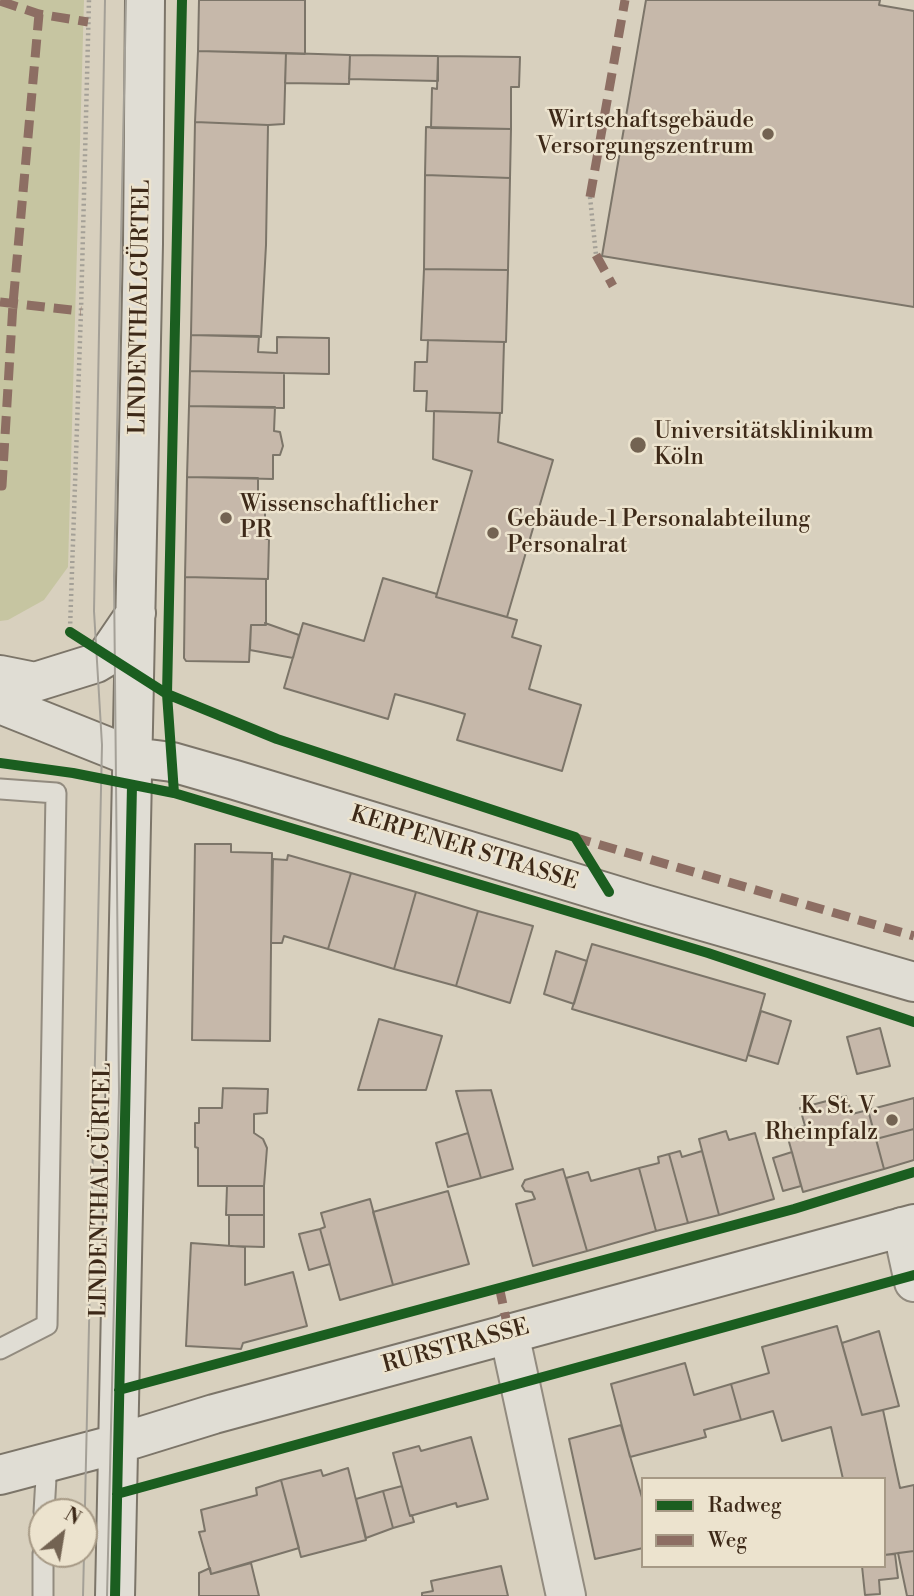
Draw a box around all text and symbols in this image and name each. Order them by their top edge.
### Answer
place label: Wirtschaftsgebäude Versorgungszentrum [536,107,754,161]
marker: Wirtschaftsgebäude Versorgungszentrum [760,126,776,142]
street label: LINDENTHALGÜRTEL [125,179,157,435]
place label: Universitätsklinikum Köln [654,418,874,472]
marker: Universitätsklinikum Köln [628,435,648,455]
place label: Wissenschaftlicher PR [240,491,439,545]
place label: Gebäude-1 Personalabteilung Personalrat [507,506,810,560]
marker: Wissenschaftlicher PR [218,510,234,526]
marker: Gebäude-1 Personalabteilung Personalrat [485,525,501,541]
street label: KERPENER STRASSE [347,801,581,897]
street label: LINDENTHALGÜRTEL [86,1062,118,1318]
place label: K. St. V. Rheinpfalz [765,1093,878,1147]
marker: K. St. V. Rheinpfalz [884,1112,900,1128]
street label: RURSTRASSE [379,1314,533,1380]
legend [641,1477,886,1568]
text: Radweg [708,1493,782,1519]
north arrow [28,1498,98,1568]
text: N [60,1502,85,1531]
text: Weg [708,1528,747,1554]

